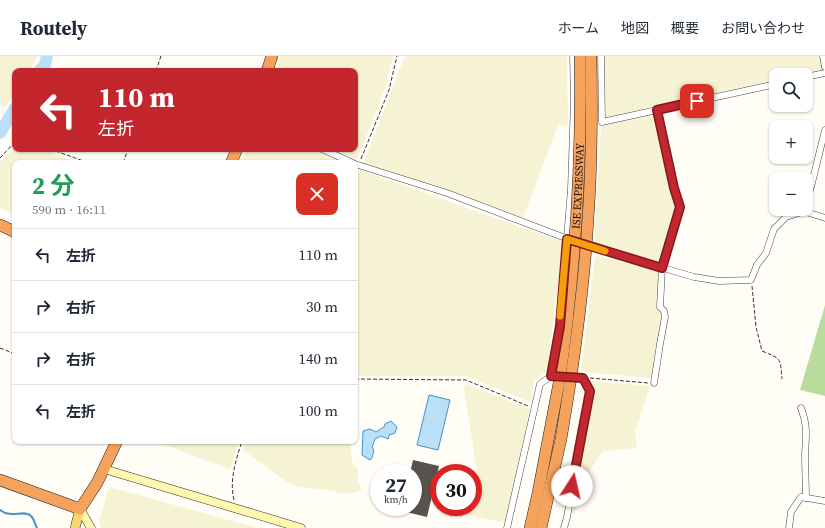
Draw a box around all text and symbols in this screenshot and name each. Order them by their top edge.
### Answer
text: Routely [20,15,87,41]
text: ホーム [557,18,599,38]
text: 地図 [621,18,649,38]
text: 概要 [671,18,699,38]
text: お問い合わせ [721,18,805,38]
map controls [769,68,813,216]
button: search [769,68,813,112]
text: 110 m [98,78,175,116]
icon: left [32,84,84,136]
pin [680,84,714,118]
icon: arrive [686,90,708,112]
text: 左折 [98,116,134,141]
button: + [769,120,813,164]
street label: ISE EXPRESSWAY [569,143,588,230]
text: 2 分 [32,169,74,202]
button: − [769,172,813,216]
button: close [296,173,338,215]
text: 590 m · 16:11 [32,201,106,218]
icon: left [32,244,54,266]
text: 110 m [298,244,338,265]
text: 左折 [66,245,96,266]
icon: right [32,296,54,318]
text: 30 m [306,296,338,317]
text: 右折 [66,297,96,318]
icon: right [32,348,54,370]
text: 140 m [298,348,338,369]
text: 右折 [66,349,96,370]
icon: left [32,400,54,422]
text: 100 m [298,400,338,421]
text: 左折 [66,401,96,422]
speed limit sign: 30 [430,464,482,516]
position arrow [551,465,593,507]
text: 27 [385,471,407,499]
text: km/h [384,493,408,506]

